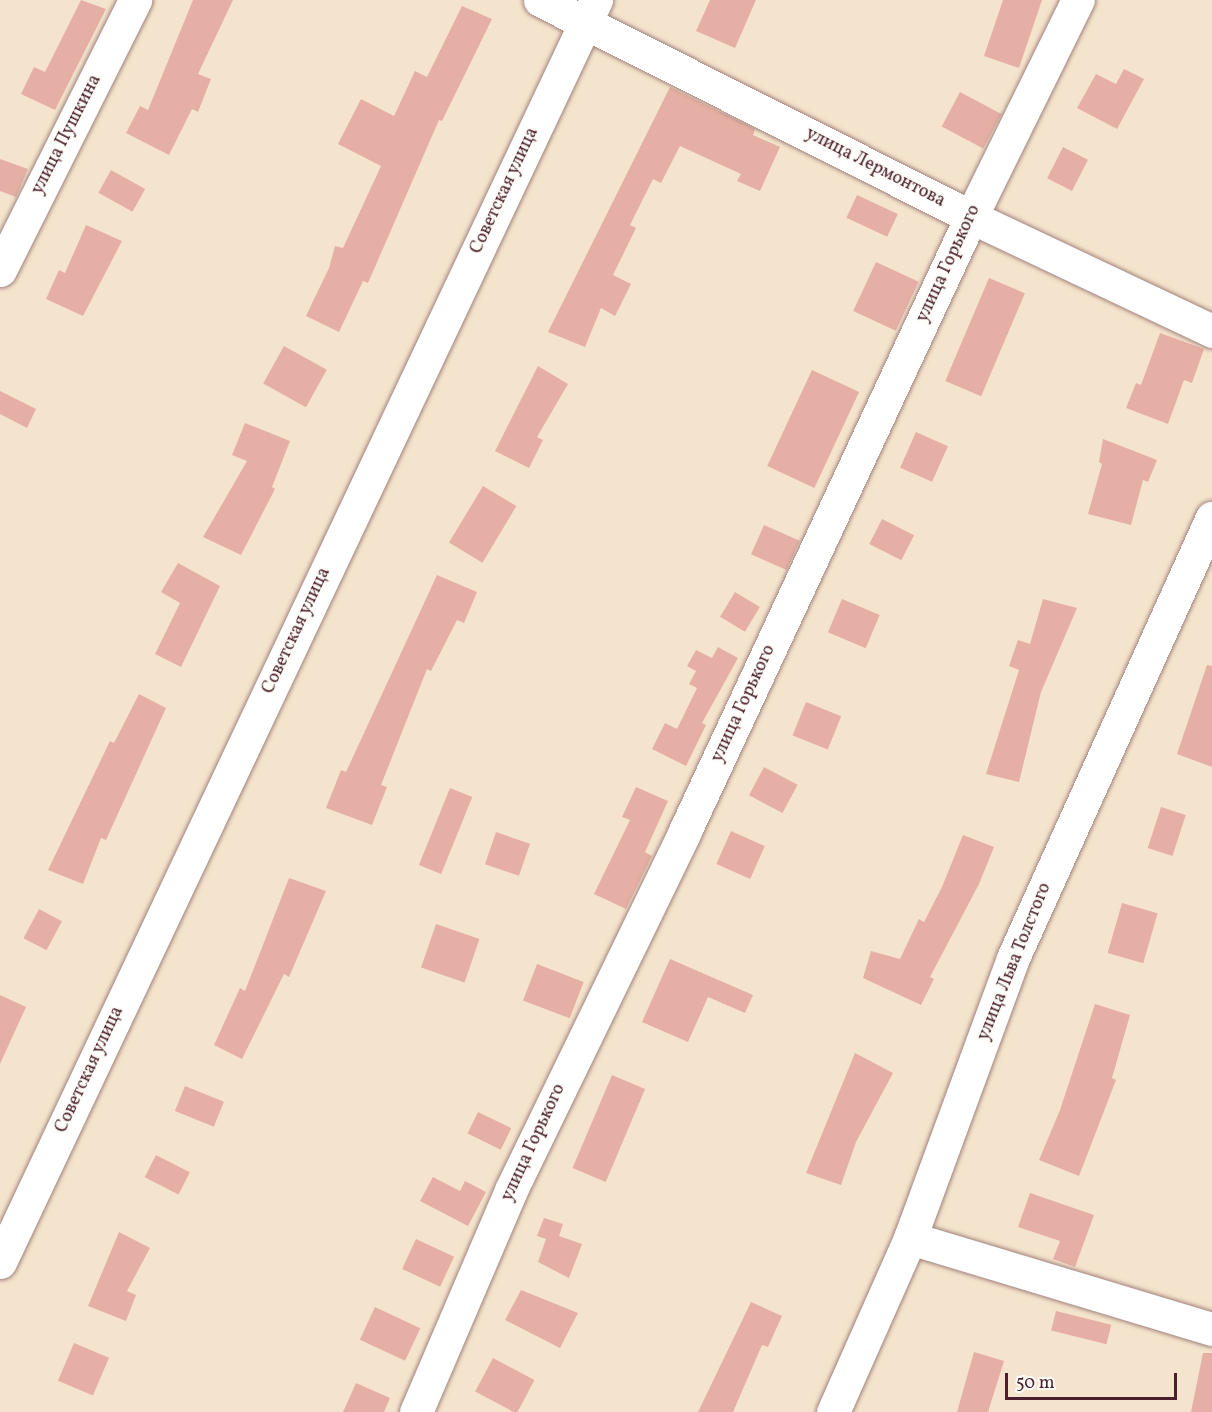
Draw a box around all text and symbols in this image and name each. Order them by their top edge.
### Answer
street label: улица Пушкина [27,71,107,199]
street label: улица Лермонтова [802,123,948,213]
street label: Советская улица [466,124,544,258]
street label: улица Горького [912,202,986,326]
street label: Советская улица [258,564,336,698]
street label: улица Горького [707,642,781,766]
street label: улица Льва Толстого [973,880,1057,1044]
street label: Советская улица [51,1003,129,1137]
street label: улица Горького [497,1081,571,1205]
scale bar [1008,1361,1180,1399]
text: 50 m [1016,1371,1055,1396]

